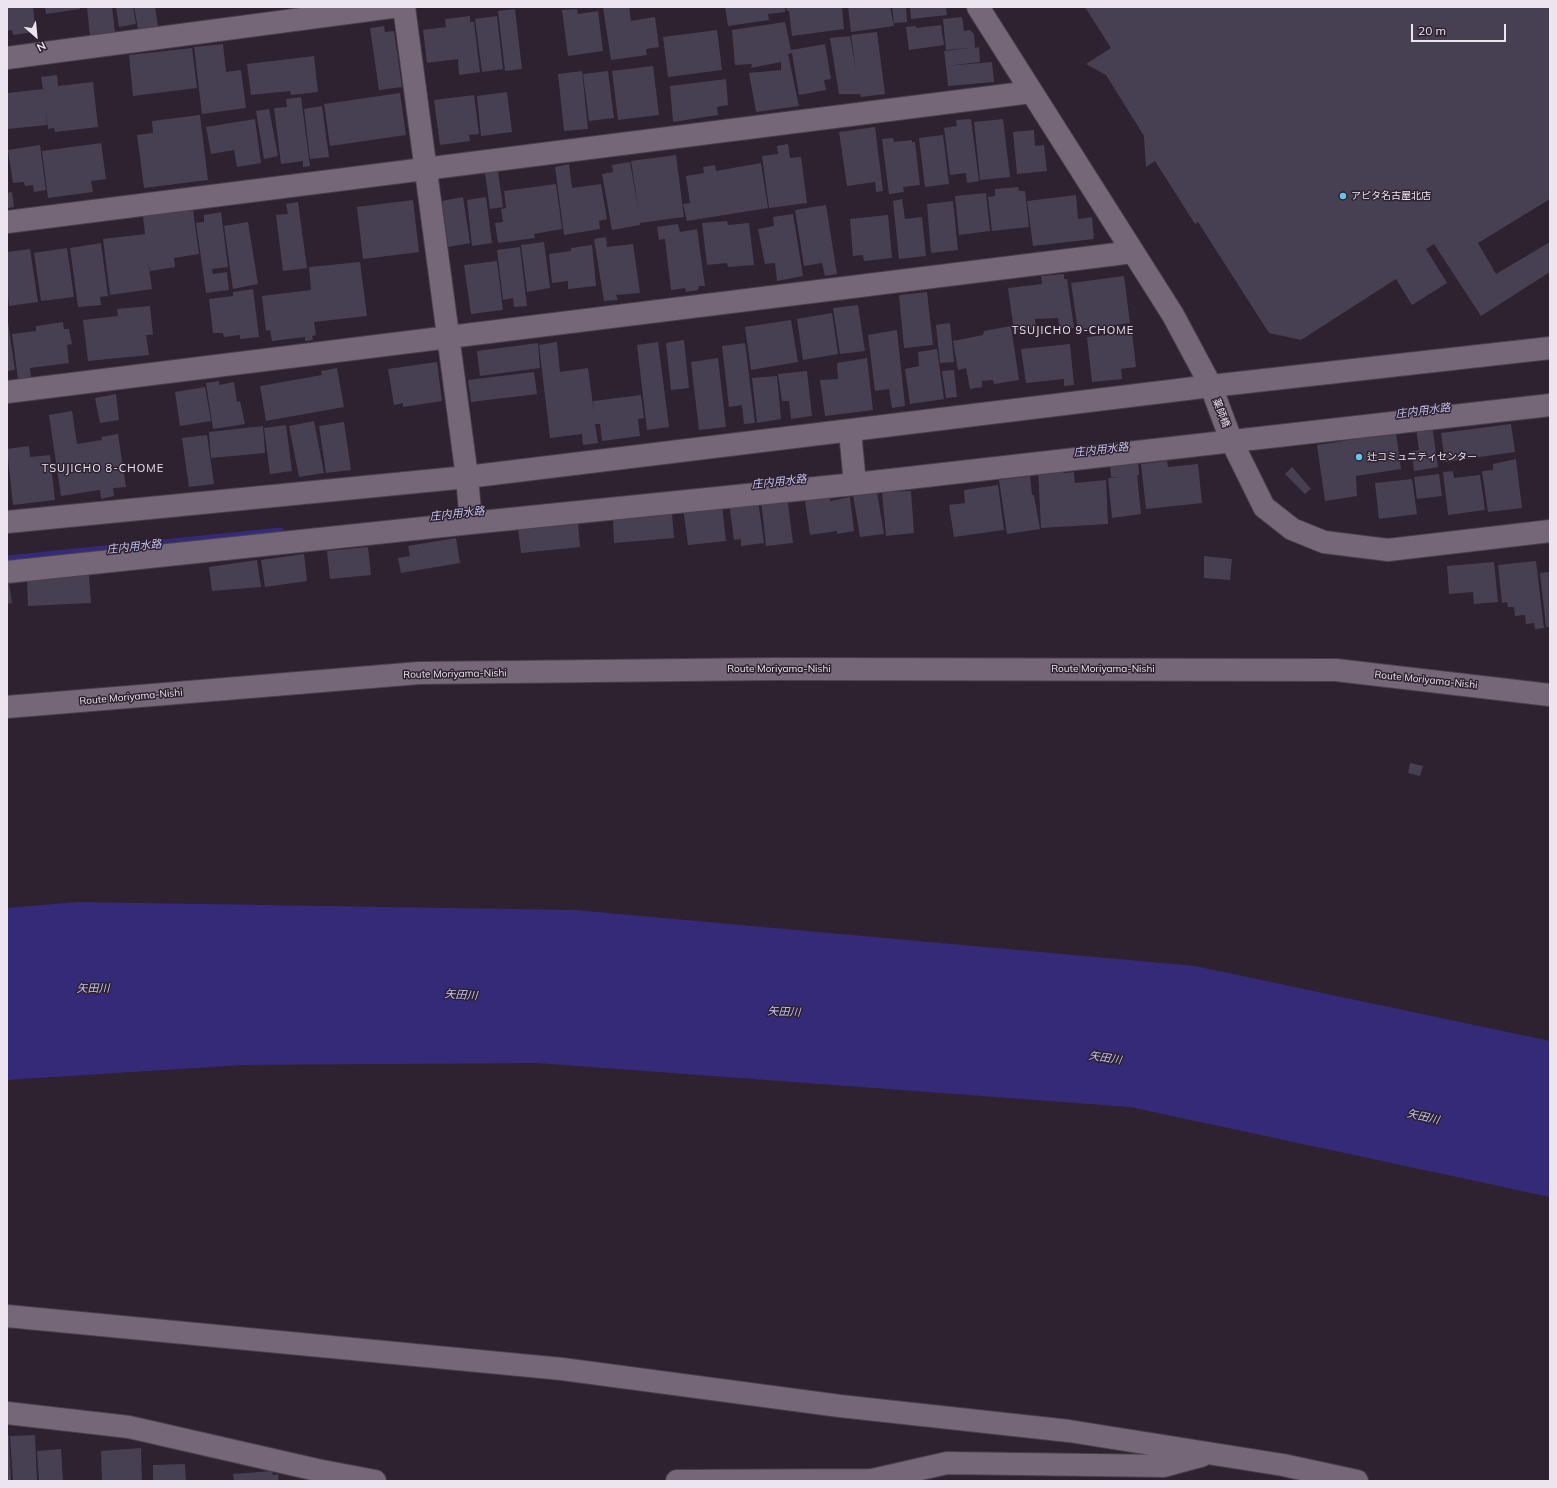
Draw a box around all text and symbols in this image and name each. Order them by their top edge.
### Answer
north arrow [16,16,56,56]
scale bar [1413,16,1508,42]
text: 20 m [1418,23,1446,38]
text: N [35,39,48,55]
place label: アピタ名古屋北店 [1351,190,1431,202]
marker: アピタ名古屋北店 [1338,191,1348,201]
district label: TSUJICHO 9-CHOME [1012,324,1134,338]
street label: 薬師橋 [1210,397,1232,429]
water label: 庄内用水路 [1395,401,1451,421]
water label: 庄内用水路 [1073,441,1129,459]
place label: 辻コミュニティセンター [1367,451,1477,463]
marker: 辻コミュニティセンター [1354,452,1364,462]
district label: TSUJICHO 8-CHOME [42,462,164,476]
water label: 庄内用水路 [751,473,807,491]
water label: 庄内用水路 [429,505,485,523]
water label: 庄内用水路 [106,538,162,556]
street label: Route Moriyama-Nishi [727,663,831,675]
street label: Route Moriyama-Nishi [1051,663,1155,675]
street label: Route Moriyama-Nishi [403,667,507,681]
street label: Route Moriyama-Nishi [1374,669,1478,691]
street label: Route Moriyama-Nishi [79,687,183,707]
water label: 矢田川 [77,982,109,996]
water label: 矢田川 [444,987,478,1003]
water label: 矢田川 [767,1005,801,1019]
water label: 矢田川 [1088,1049,1122,1067]
water label: 矢田川 [1405,1107,1441,1127]

